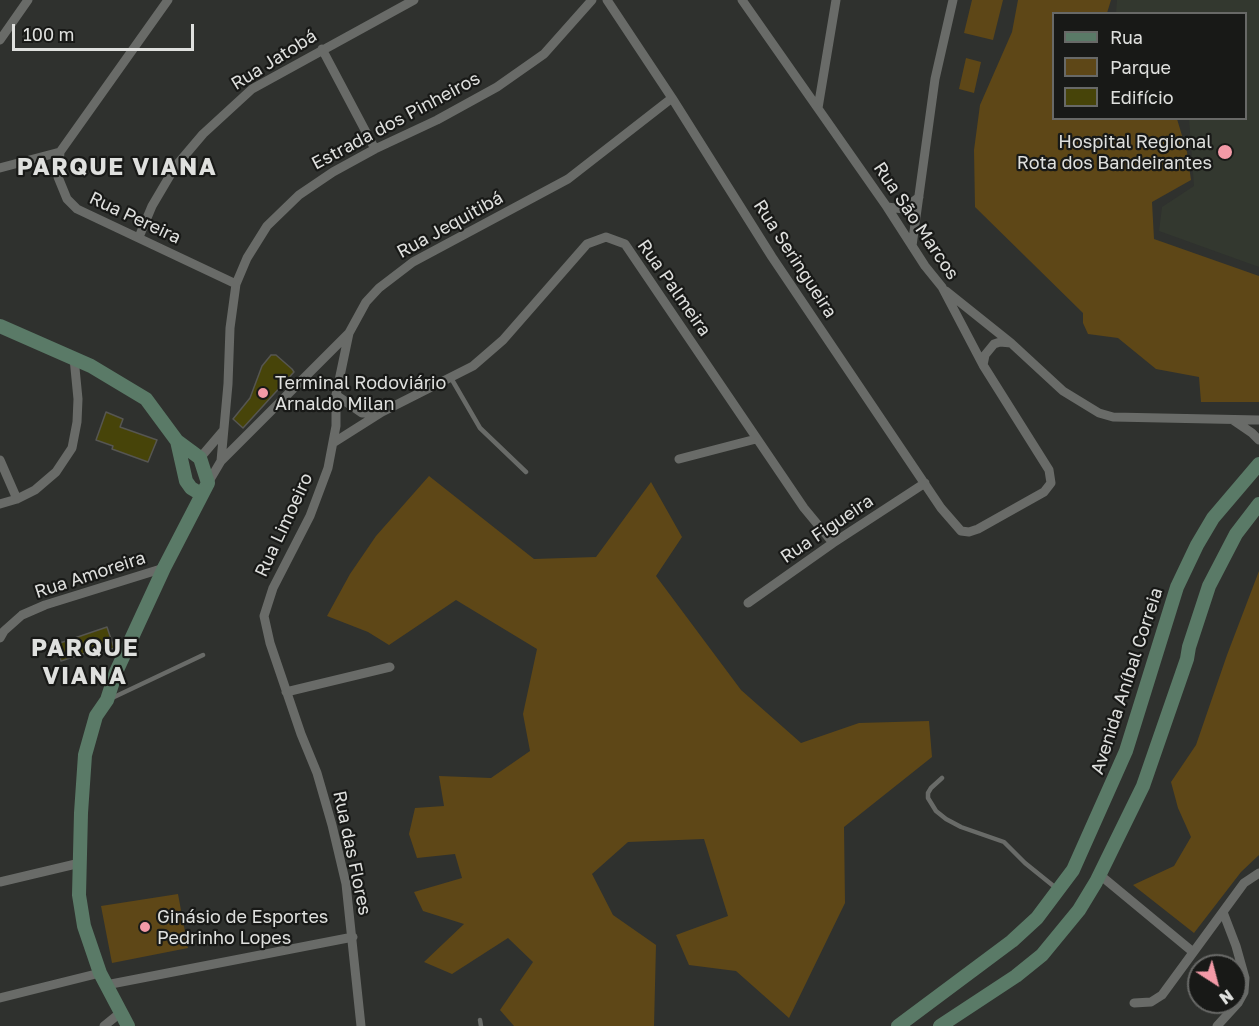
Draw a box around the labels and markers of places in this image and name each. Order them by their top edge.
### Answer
place label: Hospital Regional Rota dos Bandeirantes [1017,131,1212,174]
marker: Hospital Regional Rota dos Bandeirantes [1216,143,1234,161]
place label: Terminal Rodoviário Arnaldo Milan [275,372,446,415]
marker: Terminal Rodoviário Arnaldo Milan [256,386,270,400]
place label: Ginásio de Esportes Pedrinho Lopes [157,906,328,948]
marker: Ginásio de Esportes Pedrinho Lopes [138,920,152,934]

